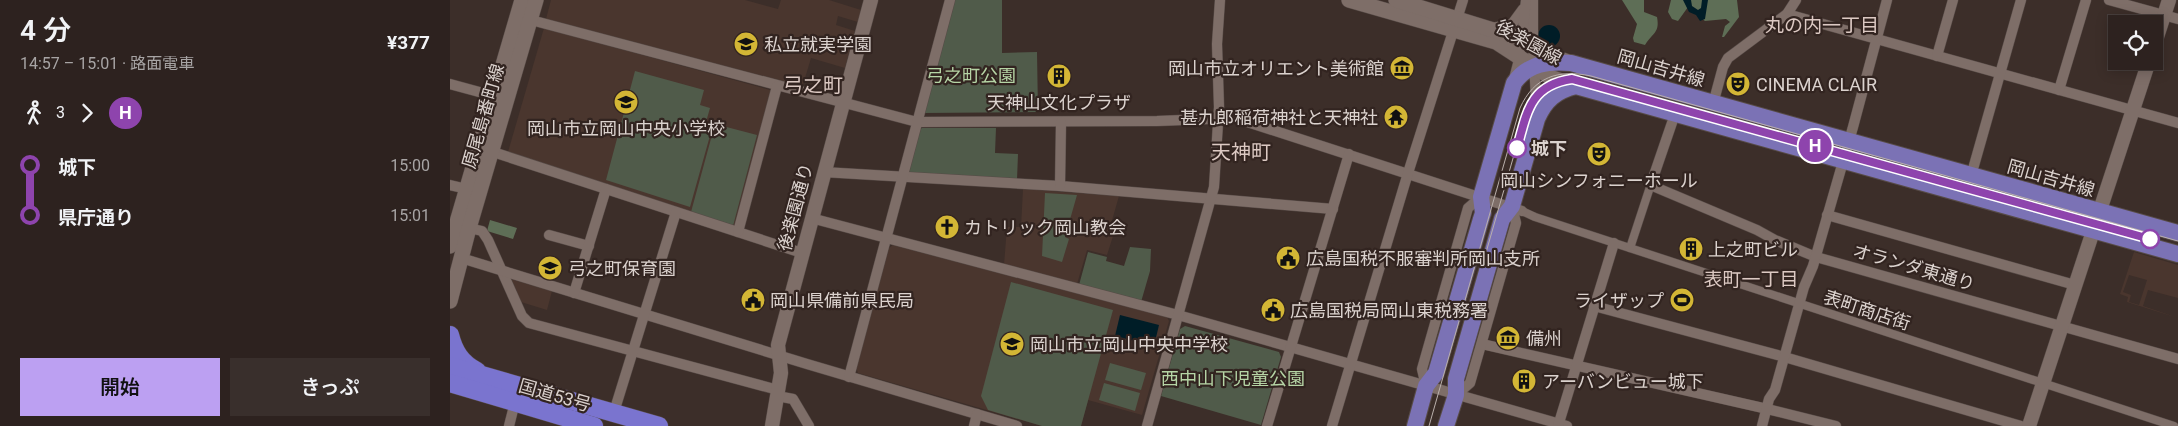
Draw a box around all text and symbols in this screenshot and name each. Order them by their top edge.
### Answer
text: 4 分 [20,14,71,47]
district label: 丸の内一丁目 [1765,14,1879,37]
street label: 後楽園線 [1492,15,1566,69]
map controls [2108,15,2163,70]
button: locate [2108,15,2163,70]
text: ¥377 [387,31,430,54]
school or university icon: 私立就実学園 [733,31,759,57]
place label: 私立就実学園 [764,34,872,55]
street label: 岡山吉井線 [1615,46,1707,90]
text: 14:57 – 15:01 · 路面電車 [20,54,194,73]
museum icon: 岡山市立オリエント美術館 [1389,55,1415,81]
place label: 岡山市立オリエント美術館 [1168,58,1384,79]
street label: 原尾島番町線 [458,61,508,171]
building icon: 天神山文化プラザ [1046,63,1072,89]
park label: 弓之町公園 [926,65,1016,86]
theatre icon: CINEMA CLAIR [1725,71,1751,97]
district label: 弓之町 [783,73,843,97]
place label: CINEMA CLAIR [1756,74,1877,95]
school or university icon: 岡山市立岡山中央小学校 [613,89,639,115]
place label: 天神山文化プラザ [987,92,1131,113]
icon: walk [20,99,48,127]
icon: forward [73,99,101,127]
text: H [119,102,132,123]
text: 3 [56,103,65,122]
temple icon: 甚九郎稲荷神社と天神社 [1383,104,1409,130]
place label: 甚九郎稲荷神社と天神社 [1180,107,1378,128]
place label: 岡山市立岡山中央小学校 [527,118,725,139]
line badge: H [1799,130,1831,162]
text: H [1809,135,1821,156]
marker: 城下 [1507,138,1527,158]
place label: 城下 [1531,138,1567,159]
district label: 天神町 [1211,140,1271,164]
theatre icon: 岡山シンフォニーホール [1586,141,1612,167]
text: 城下 [58,156,96,179]
text: 15:00 [390,156,430,175]
street label: 岡山吉井線 [2005,156,2097,200]
street label: 後楽園通り [773,161,817,253]
place label: 岡山シンフォニーホール [1500,170,1698,191]
text: 県庁通り [58,206,134,229]
text: 15:01 [390,206,430,225]
church icon: カトリック岡山教会 [934,214,960,240]
place label: カトリック岡山教会 [964,217,1126,238]
unlabelled marker [2140,229,2160,249]
building icon: 上之町ビル [1678,236,1704,262]
place label: 上之町ビル [1708,239,1798,260]
street label: オランダ東通り [1851,240,1977,294]
public building icon: 広島国税不服審判所岡山支所 [1275,245,1301,271]
place label: 広島国税不服審判所岡山支所 [1306,248,1540,269]
school or university icon: 弓之町保育園 [537,255,563,281]
place label: 弓之町保育園 [568,258,676,279]
district label: 表町一丁目 [1703,268,1799,291]
street label: 表町商店街 [1821,286,1913,334]
public building icon: 岡山県備前県民局 [740,287,766,313]
sports icon: ライザップ [1669,287,1695,313]
place label: 岡山県備前県民局 [770,290,914,311]
place label: ライザップ [1574,290,1664,311]
public building icon: 広島国税局岡山東税務署 [1260,297,1286,323]
place label: 広島国税局岡山東税務署 [1290,300,1488,321]
museum icon: 備州 [1495,325,1521,351]
place label: 備州 [1526,328,1562,349]
school or university icon: 岡山市立岡山中央中学校 [999,331,1025,357]
place label: 岡山市立岡山中央中学校 [1030,334,1228,355]
button: 開始 [20,358,220,416]
button: きっぷ [230,358,430,416]
park label: 西中山下児童公園 [1161,368,1305,389]
building icon: アーバンビュー城下 [1511,368,1537,394]
place label: アーバンビュー城下 [1542,371,1704,392]
street label: 国道53号 [516,375,594,415]

